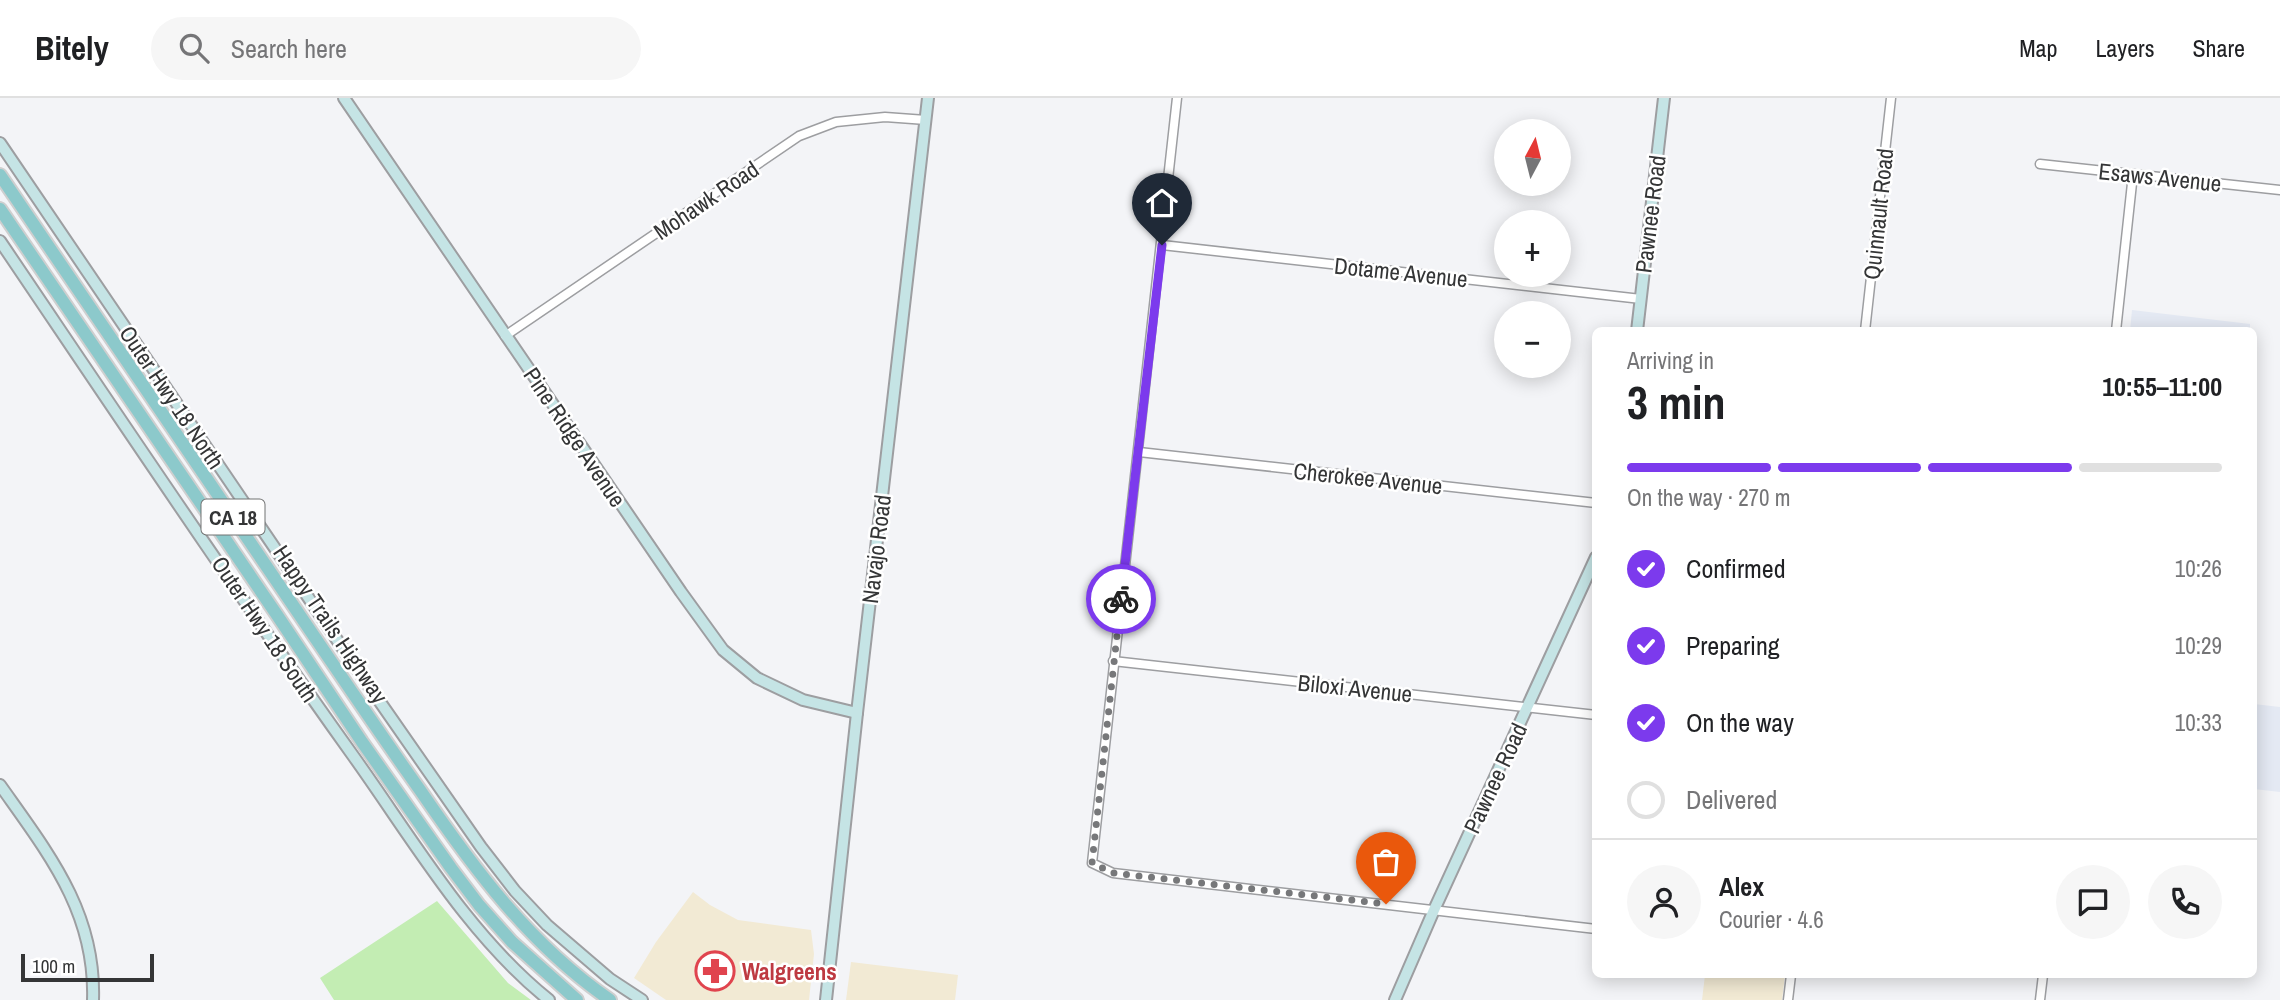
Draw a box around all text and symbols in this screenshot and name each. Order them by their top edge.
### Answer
search box [151,17,641,80]
text: Bitely [35,26,109,70]
icon: search [175,29,213,67]
text: Search here [231,31,347,66]
text: Map [2019,32,2057,64]
text: Layers [2095,32,2154,64]
text: Share [2192,32,2245,64]
north arrow [1494,119,1572,196]
map controls [1494,119,1571,378]
street label: Quinnault Road [1856,147,1900,281]
street label: Mohawk Road [647,153,765,247]
street label: Pawnee Road [1627,153,1673,275]
street label: Esaws Avenue [2097,155,2223,199]
pin [1132,173,1192,245]
icon: home [1143,184,1181,222]
button: + [1494,210,1571,287]
street label: Dotame Avenue [1333,250,1469,294]
button: − [1494,301,1571,378]
street label: Outer Hwy 18 North [113,319,231,475]
text: Arriving in [1627,345,1714,376]
street label: Pine Ridge Avenue [517,361,633,513]
text: 10:55–11:00 [2102,369,2222,404]
text: 3 min [1627,371,1726,433]
street label: Cherokee Avenue [1292,455,1444,501]
text: On the way · 270 m [1627,482,1791,513]
street label: Navajo Road [854,493,898,605]
road number: CA 18 [202,500,264,534]
street label: Happy Trails Highway [267,539,396,710]
street label: Outer Hwy 18 South [205,550,325,708]
icon: check [1627,550,1665,588]
text: Confirmed [1686,551,1786,586]
text: 10:26 [2175,553,2222,584]
courier [1086,564,1156,634]
icon: bike [1102,580,1140,618]
icon: check [1627,627,1665,665]
text: Preparing [1686,628,1780,663]
text: 10:29 [2175,630,2222,661]
street label: Biloxi Avenue [1296,667,1414,709]
icon: check [1627,704,1665,742]
text: On the way [1686,705,1794,740]
text: 10:33 [2175,707,2222,738]
street label: Pawnee Road [1456,718,1534,838]
text: Delivered [1686,782,1777,817]
pin [1356,832,1416,904]
icon: bag [1367,843,1405,881]
button: person [1627,865,1701,939]
button: chat [2056,865,2130,939]
button: phone [2148,865,2222,939]
text: Alex [1719,869,1764,904]
text: Courier · 4.6 [1719,904,1824,935]
pharmacy icon: Walgreens [694,950,736,992]
scale bar [21,951,154,983]
text: 100 m [32,953,75,979]
place label: Walgreens [742,956,837,987]

